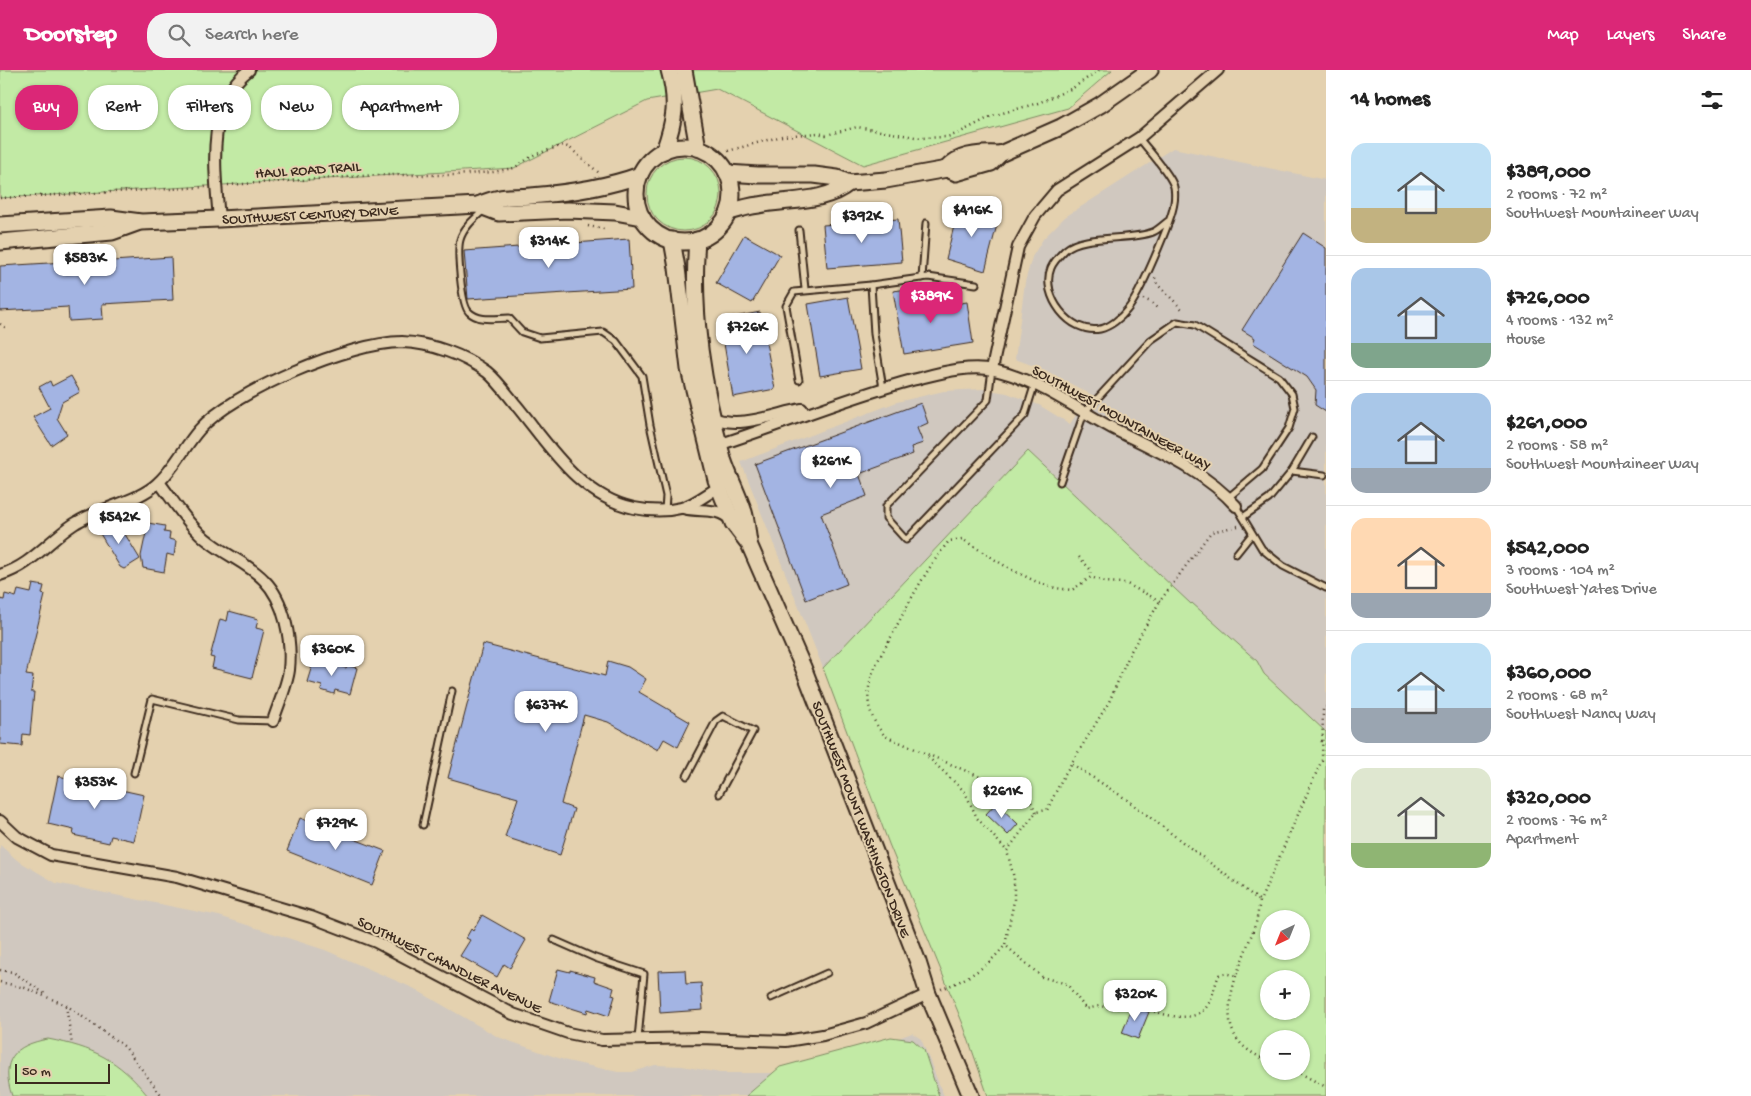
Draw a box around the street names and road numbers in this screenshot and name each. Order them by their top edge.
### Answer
street label: HAUL ROAD TRAIL [255,158,362,184]
street label: SOUTHWEST CENTURY DRIVE [222,202,399,230]
street label: SOUTHWEST MOUNTAINEER WAY [1028,362,1214,476]
street label: SOUTHWEST MOUNT WASHINGTON DRIVE [807,699,914,941]
street label: SOUTHWEST CHANDLER AVENUE [354,913,545,1019]

